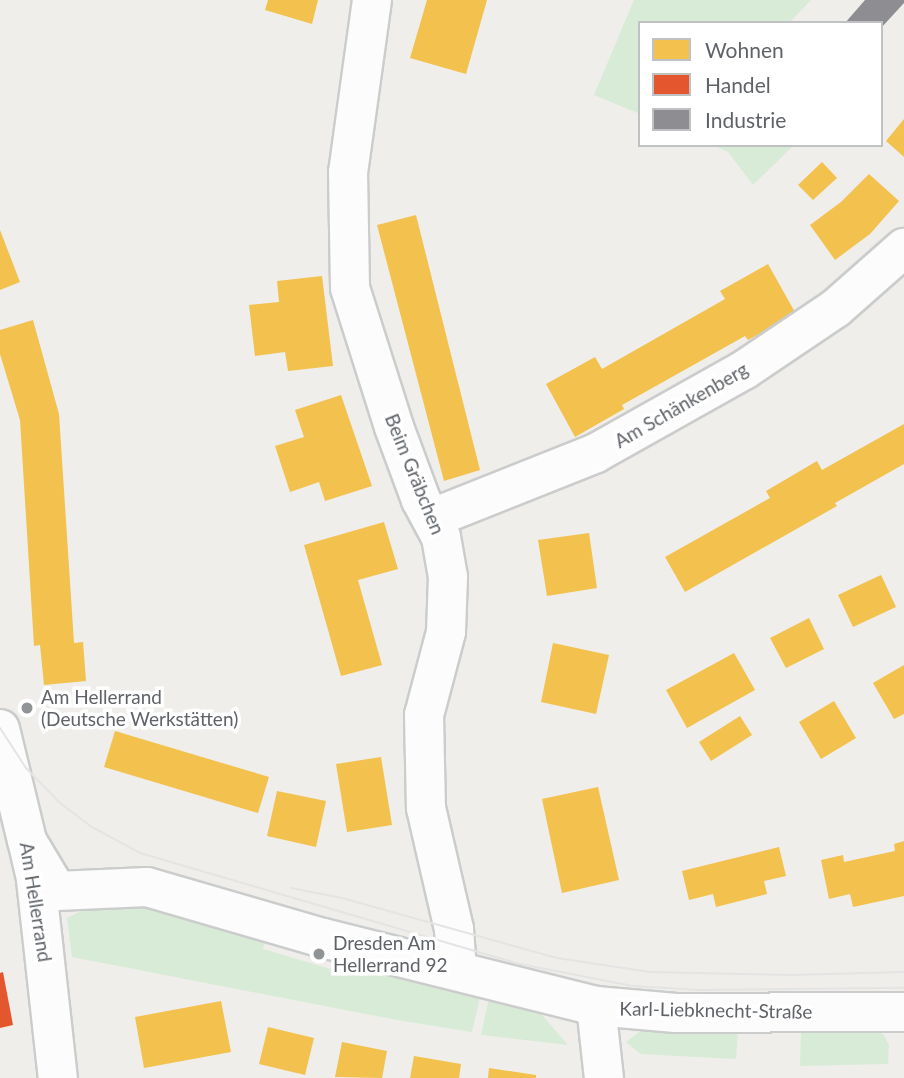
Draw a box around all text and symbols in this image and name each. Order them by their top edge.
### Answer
legend [638,21,883,147]
text: Wohnen [705,37,784,62]
text: Handel [705,72,771,97]
text: Industrie [705,107,786,132]
street label: Am Schänkenberg [610,358,752,452]
street label: Beim Gräbchen [380,410,450,538]
place label: Am Hellerrand (Deutsche Werkstätten) [41,686,238,730]
marker: Am Hellerrand (Deutsche Werkstätten) [19,700,35,716]
street label: Am Hellerrand [15,840,57,964]
place label: Dresden Am Hellerrand 92 [333,932,448,976]
marker: Dresden Am Hellerrand 92 [311,946,327,962]
street label: Karl-Liebknecht-Straße [619,997,813,1023]

